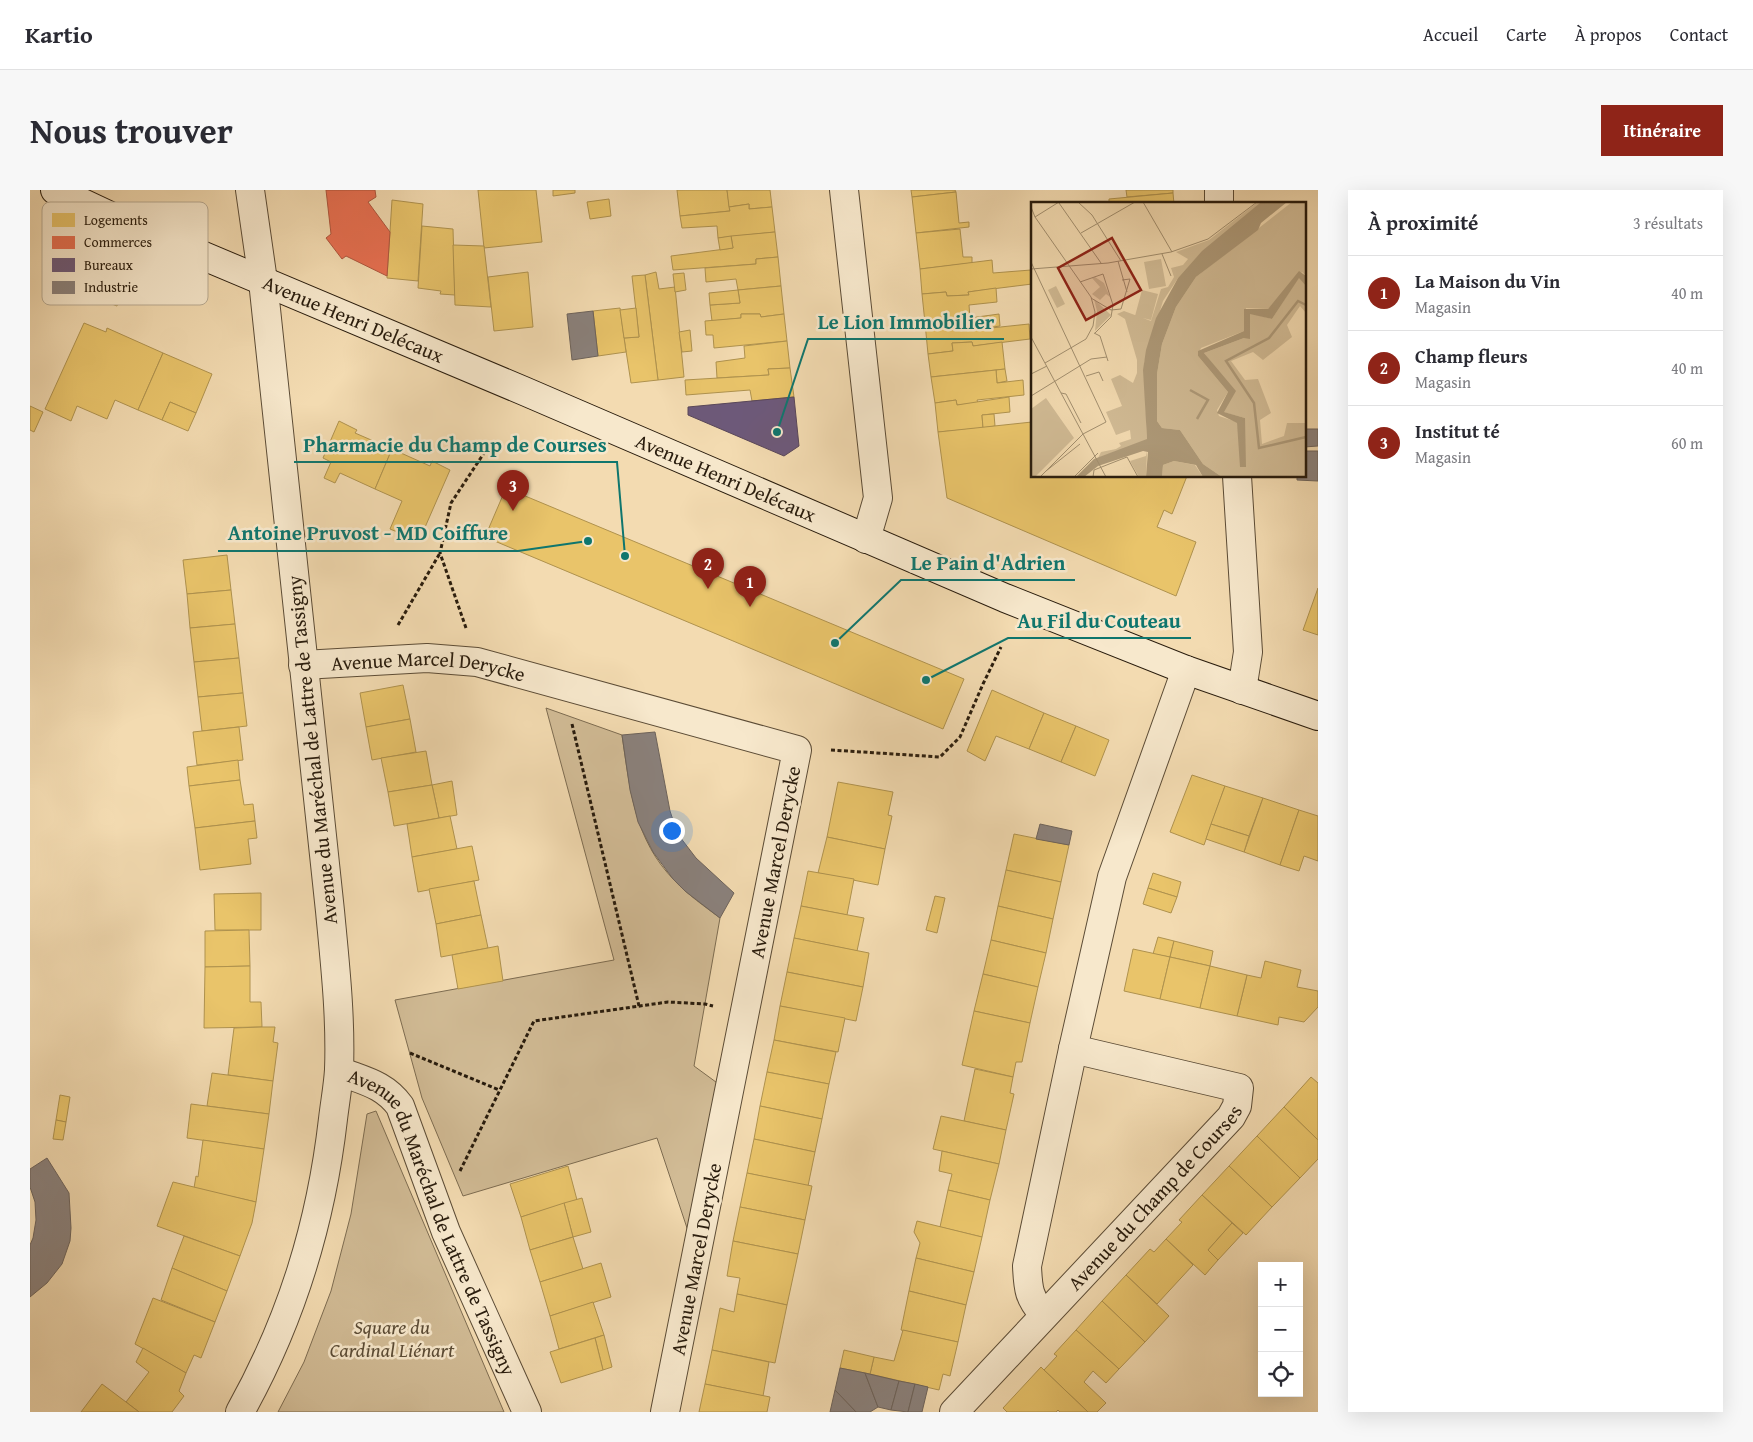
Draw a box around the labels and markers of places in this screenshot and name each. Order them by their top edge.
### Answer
callout: Le Lion Immobilier [808,303,1004,339]
callout: Pharmacie du Champ de Courses [294,426,617,462]
pin: 3 [497,470,529,511]
callout: Antoine Pruvost - MD Coiffure [218,515,518,551]
callout: Le Pain d'Adrien [901,544,1075,580]
pin: 2 [692,548,724,589]
pin: 1 [734,566,766,607]
callout: Au Fil du Couteau [1008,602,1191,638]

